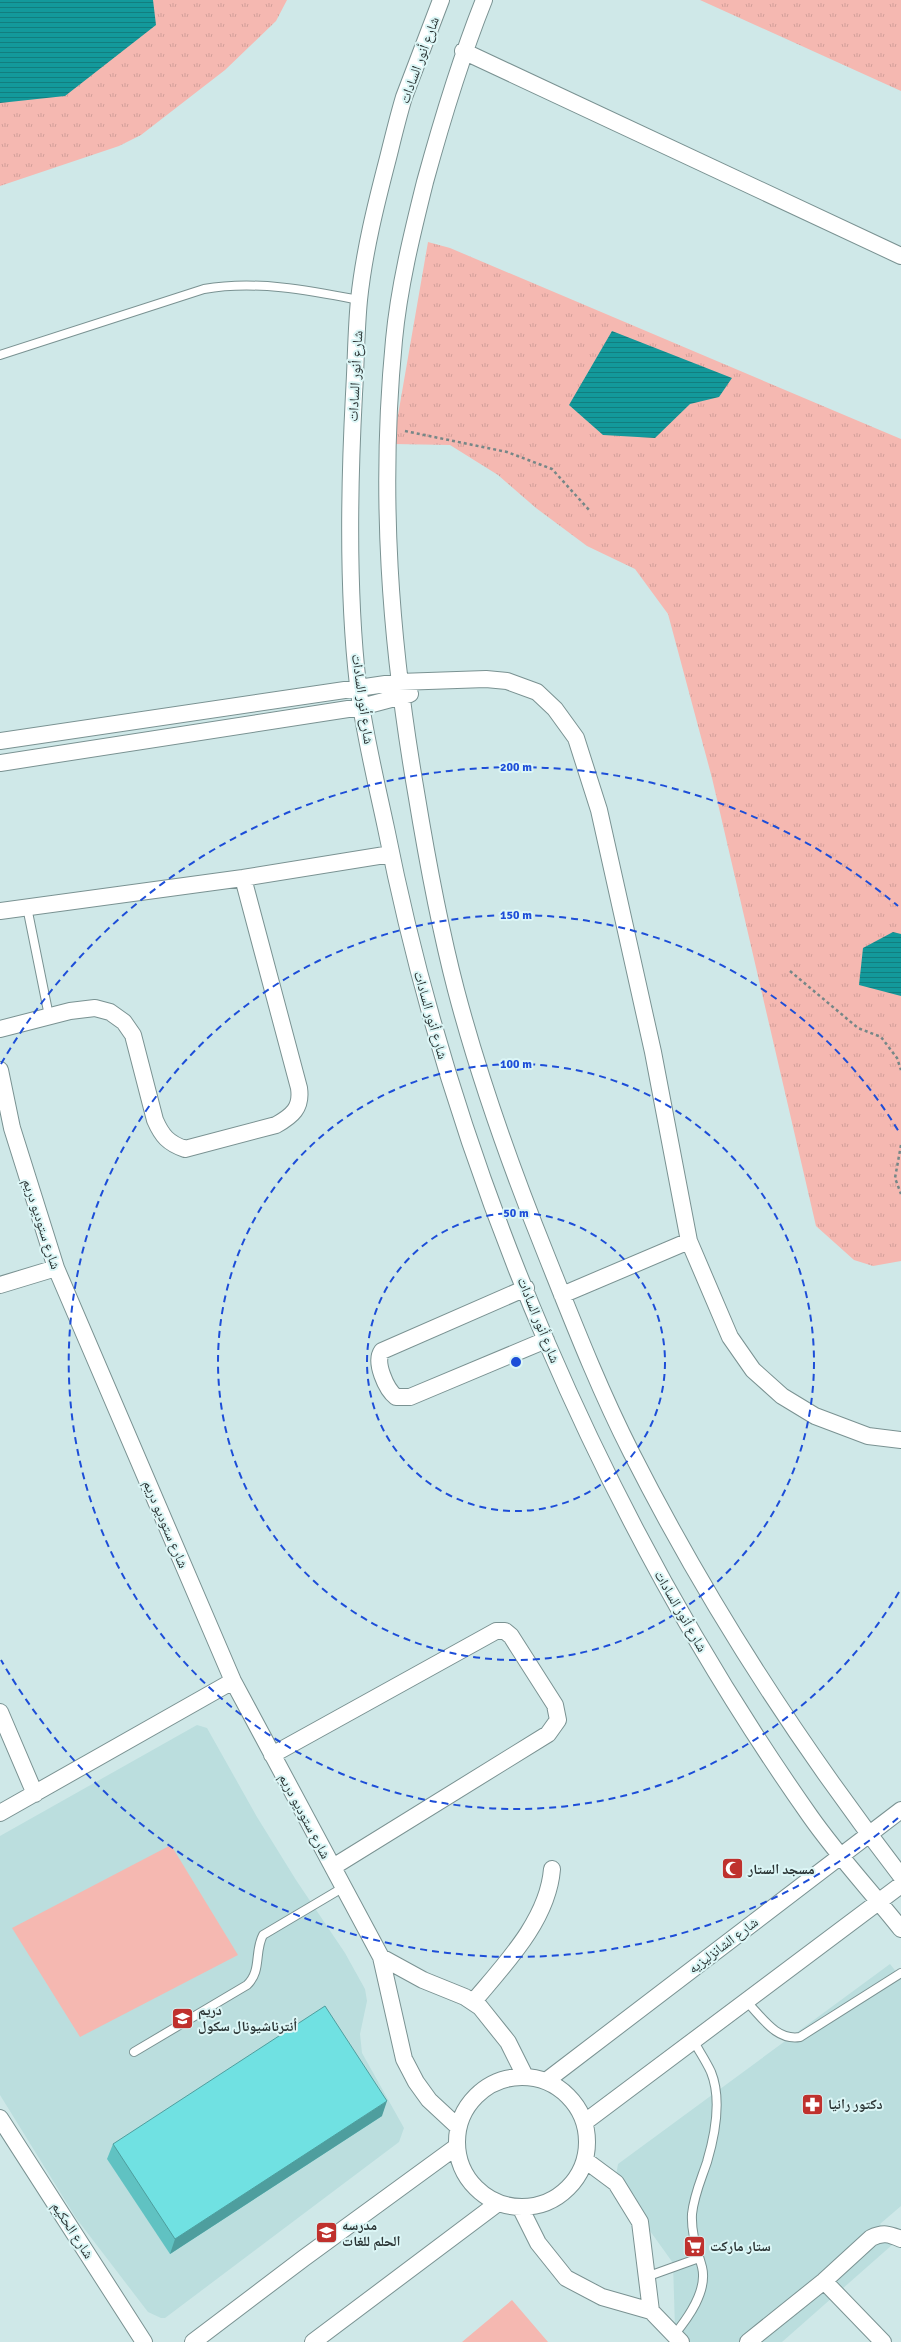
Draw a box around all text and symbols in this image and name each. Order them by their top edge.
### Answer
street label: شارع أنور السادات [396,15,444,106]
street label: شارع أنور السادات [345,330,367,422]
street label: شارع أنور السادات [347,653,377,745]
text: 200 m [500,760,532,775]
text: 150 m [500,908,532,923]
street label: شارع أنور السادات [409,969,451,1061]
text: 100 m [500,1057,532,1072]
street label: شارع ستوديو دريم [18,1177,64,1272]
text: 50 m [503,1206,529,1221]
street label: شارع أنور السادات [513,1275,563,1366]
centre of rings [509,1355,523,1369]
street label: شارع ستوديو دريم [138,1478,192,1571]
street label: شارع أنور السادات [650,1568,711,1655]
street label: شارع ستوديو دريم [274,1771,334,1862]
mosque icon: مسجد الستار [719,1856,745,1882]
place label: مسجد الستار [747,1861,815,1878]
street label: شارع الشانزليزيه [685,1914,762,1978]
place label: دريم أنترناشيونال سكول [198,2002,297,2035]
school or university icon: دريم أنترناشيونال سكول [169,2005,195,2031]
pharmacy icon: دكتور رانيا [799,2091,825,2117]
place label: دكتور رانيا [828,2096,883,2113]
street label: شارع الحكيم [47,2199,97,2262]
place label: مدرسه الحلم للغات [342,2217,401,2251]
school or university icon: مدرسه الحلم للغات [314,2220,340,2246]
supermarket icon: ستار ماركت [682,2233,708,2259]
place label: ستار ماركت [710,2238,771,2255]

